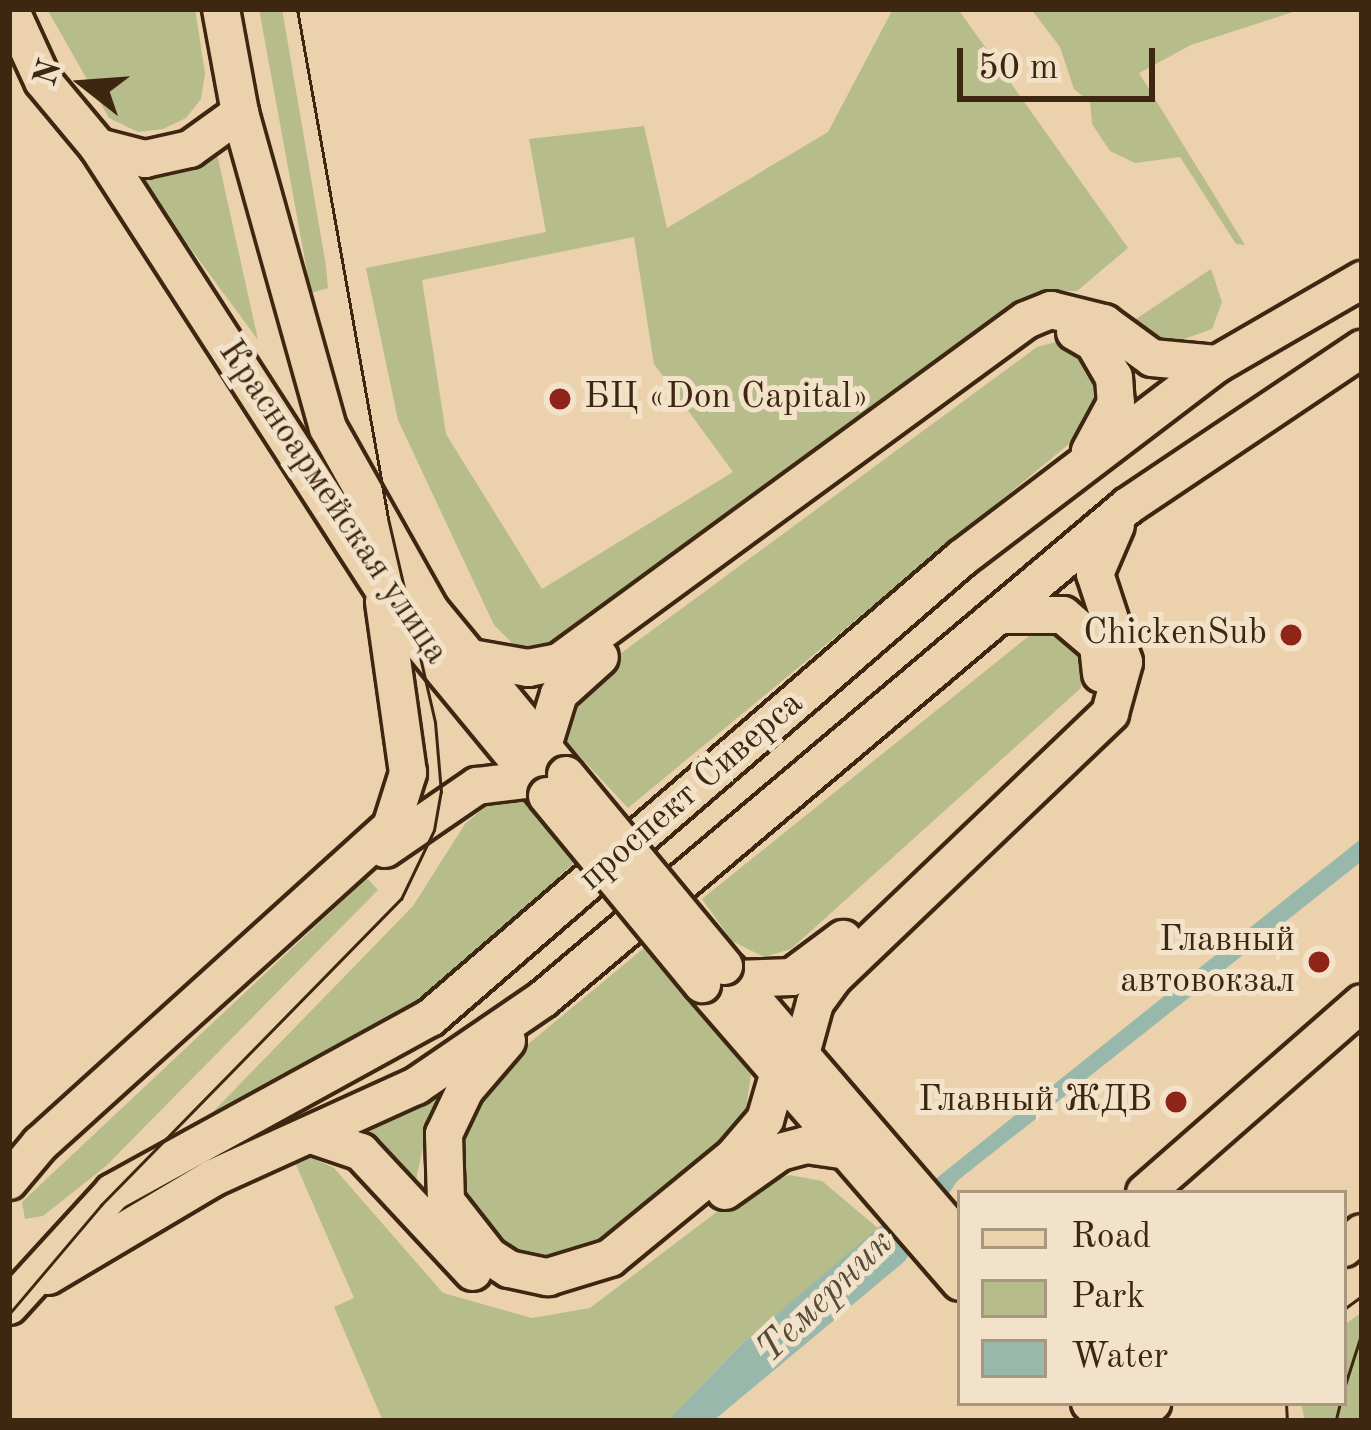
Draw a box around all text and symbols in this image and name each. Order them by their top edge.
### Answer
north arrow [24,24,144,144]
scale bar [963,24,1161,98]
text: 50 m [978,51,1058,87]
text: N [30,56,69,90]
street label: Красноармейская улица [207,333,457,673]
place label: БЦ «Don Capital» [584,377,869,421]
marker: БЦ «Don Capital» [547,386,573,412]
place label: ChickenSub [1083,613,1267,657]
marker: ChickenSub [1278,622,1304,648]
street label: проспект Сиверса [571,683,813,901]
place label: Главный автовокзал [1120,919,1295,1004]
marker: Главный автовокзал [1306,949,1332,975]
place label: Главный ЖДВ [918,1080,1152,1124]
marker: Главный ЖДВ [1163,1089,1189,1115]
legend [957,1190,1347,1406]
water label: Темерник [748,1220,904,1374]
text: Road [1071,1220,1151,1256]
text: Park [1071,1280,1145,1316]
text: Water [1071,1340,1168,1376]

